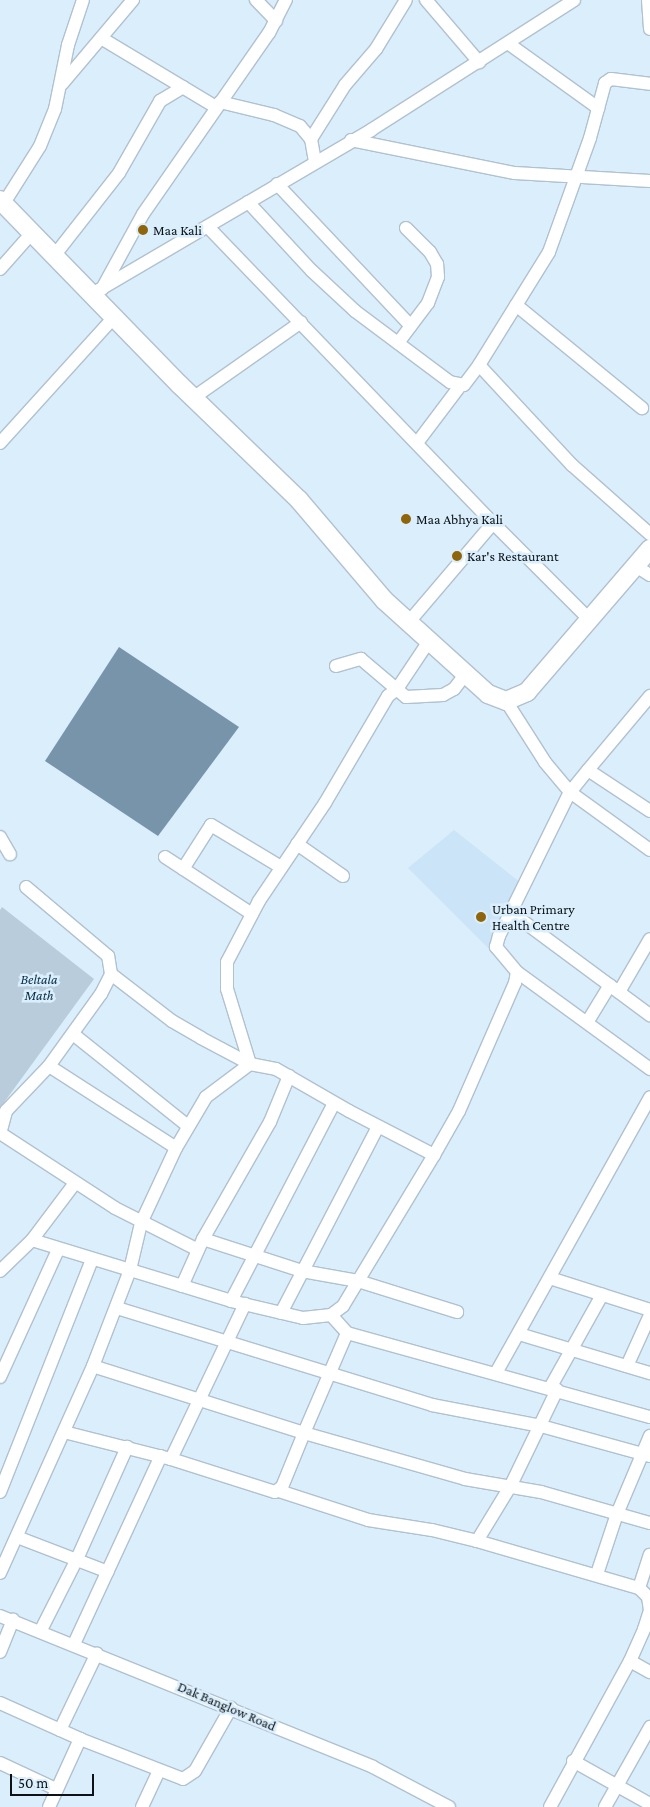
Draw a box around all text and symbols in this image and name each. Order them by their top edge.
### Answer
place label: Maa Kali [153,222,202,238]
marker: Maa Kali [137,224,149,236]
place label: Maa Abhya Kali [416,511,503,527]
marker: Maa Abhya Kali [400,513,412,525]
place label: Kar's Restaurant [467,548,559,564]
marker: Kar's Restaurant [451,550,463,562]
place label: Urban Primary Health Centre [492,901,575,934]
marker: Urban Primary Health Centre [474,910,488,924]
park label: Beltala Math [20,971,58,1004]
street label: Dak Banglow Road [175,1678,279,1734]
scale bar [12,1764,96,1796]
text: 50 m [18,1775,48,1791]

